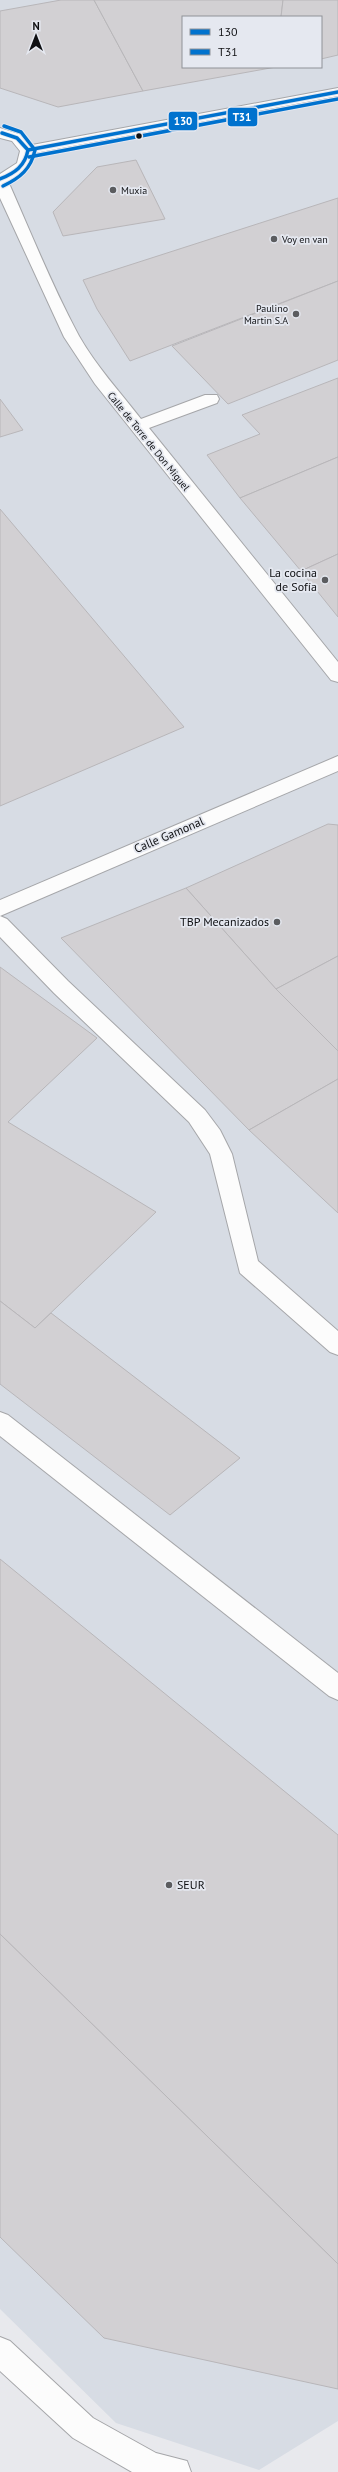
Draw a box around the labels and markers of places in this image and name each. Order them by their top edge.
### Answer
unlabelled marker [134,131,144,141]
place label: Muxia [121,184,147,197]
marker: Muxia [108,185,118,195]
place label: Voy en van [281,233,328,246]
marker: Voy en van [269,234,279,244]
place label: Paulino Martin S.A [244,302,288,327]
marker: Paulino Martin S.A [291,309,301,319]
place label: La cocina de Sofía [269,565,317,594]
marker: La cocina de Sofía [320,575,330,585]
place label: TBP Mecanizados [180,914,269,929]
marker: TBP Mecanizados [272,917,282,927]
place label: SEUR [177,1877,205,1892]
marker: SEUR [164,1880,174,1890]

